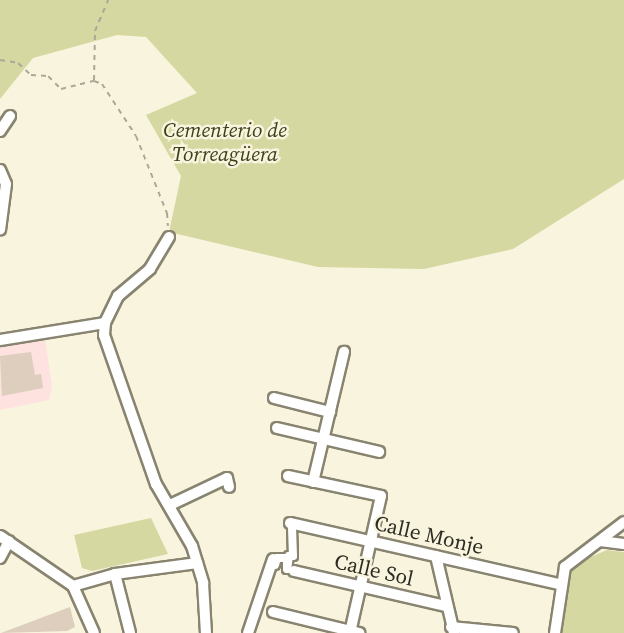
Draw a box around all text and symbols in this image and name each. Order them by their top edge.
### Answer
park label: Cementerio de Torreagüera [163,117,287,167]
street label: Calle Monje [372,510,486,560]
street label: Calle Sol [332,549,416,591]

